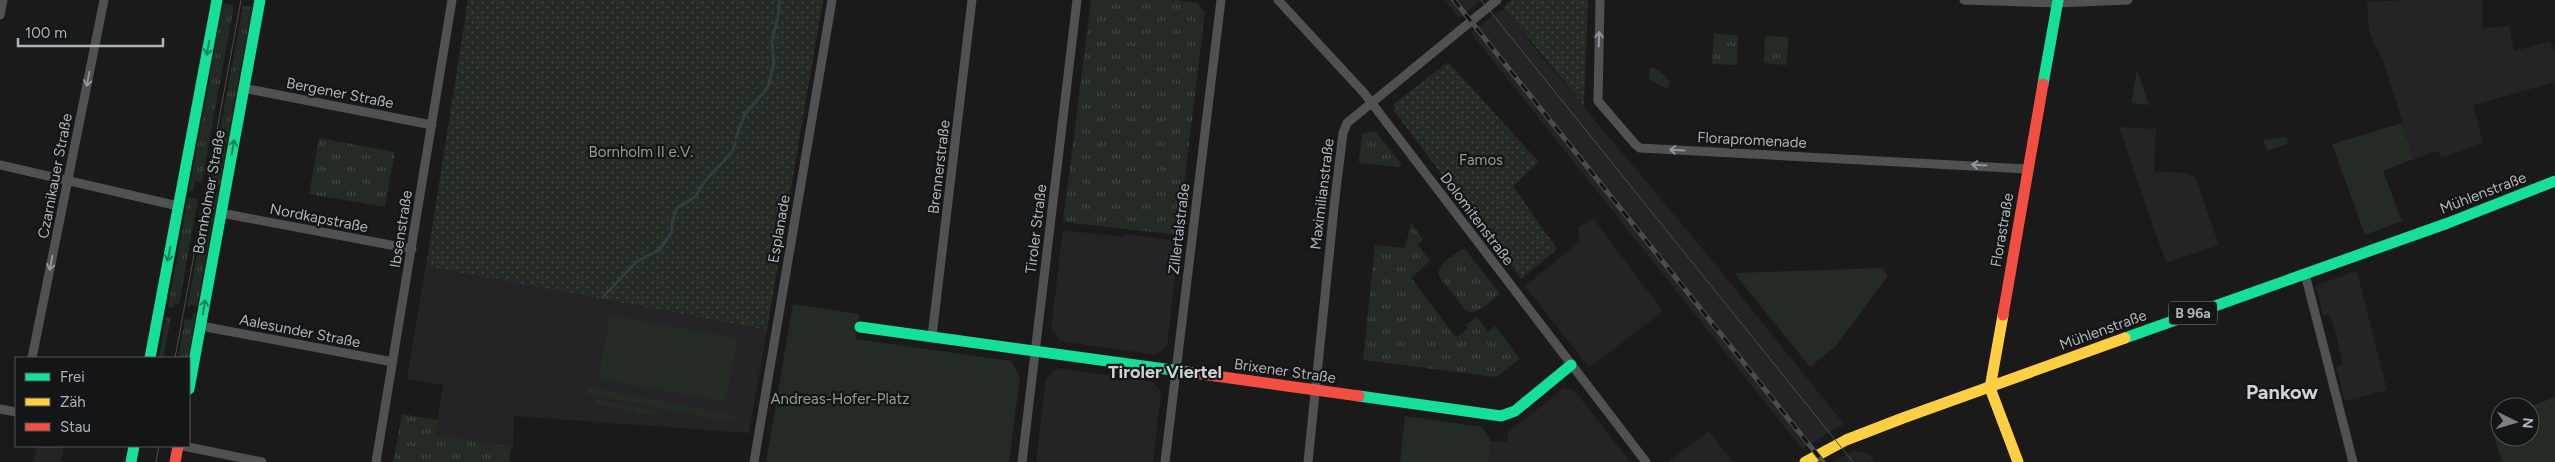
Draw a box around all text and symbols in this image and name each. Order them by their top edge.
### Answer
scale bar [18,15,162,47]
text: 100 m [25,24,67,42]
one-way arrow [1594,31,1604,47]
one-way arrow [202,40,212,56]
one-way arrow [83,71,92,87]
street label: Bergener Straße [285,74,395,112]
street label: Czarnikauer Straße [34,112,76,240]
street label: Brennerstraße [924,119,954,215]
street label: Florapromenade [1697,128,1807,152]
street label: Bornholmer Straße [189,129,229,255]
street label: Maximilianstraße [1306,137,1338,251]
one-way arrow [228,139,238,155]
park label: Bornholm II e.V. [589,143,693,161]
one-way arrow [1669,145,1685,154]
park label: Famos [1459,151,1503,169]
one-way arrow [1971,161,1987,170]
street label: Mühlenstraße [2437,168,2529,218]
street label: Dolomitenstraße [1436,169,1518,269]
street label: Zillertalstraße [1164,182,1194,276]
street label: Tiroler Straße [1022,183,1050,275]
street label: Ibsenstraße [386,189,416,269]
street label: Florastraße [1987,192,2017,268]
street label: Esplanade [764,194,794,264]
street label: Nordkapstraße [268,200,370,236]
one-way arrow [164,245,174,261]
one-way arrow [46,254,56,270]
one-way arrow [200,299,210,315]
road number: B 96a [2169,302,2217,324]
street label: Mühlenstraße [2057,306,2149,354]
street label: Aalesunder Straße [238,310,362,352]
street label: Brixener Straße [1233,355,1337,387]
legend [15,357,190,447]
district label: Tiroler Viertel [1108,361,1222,383]
text: Frei [60,368,85,386]
district label: Pankow [2246,380,2318,404]
park label: Andreas-Hofer-Platz [770,390,910,408]
text: Zäh [60,393,86,411]
north arrow [2490,397,2540,447]
text: N [2519,417,2536,429]
text: Stau [60,418,91,436]

